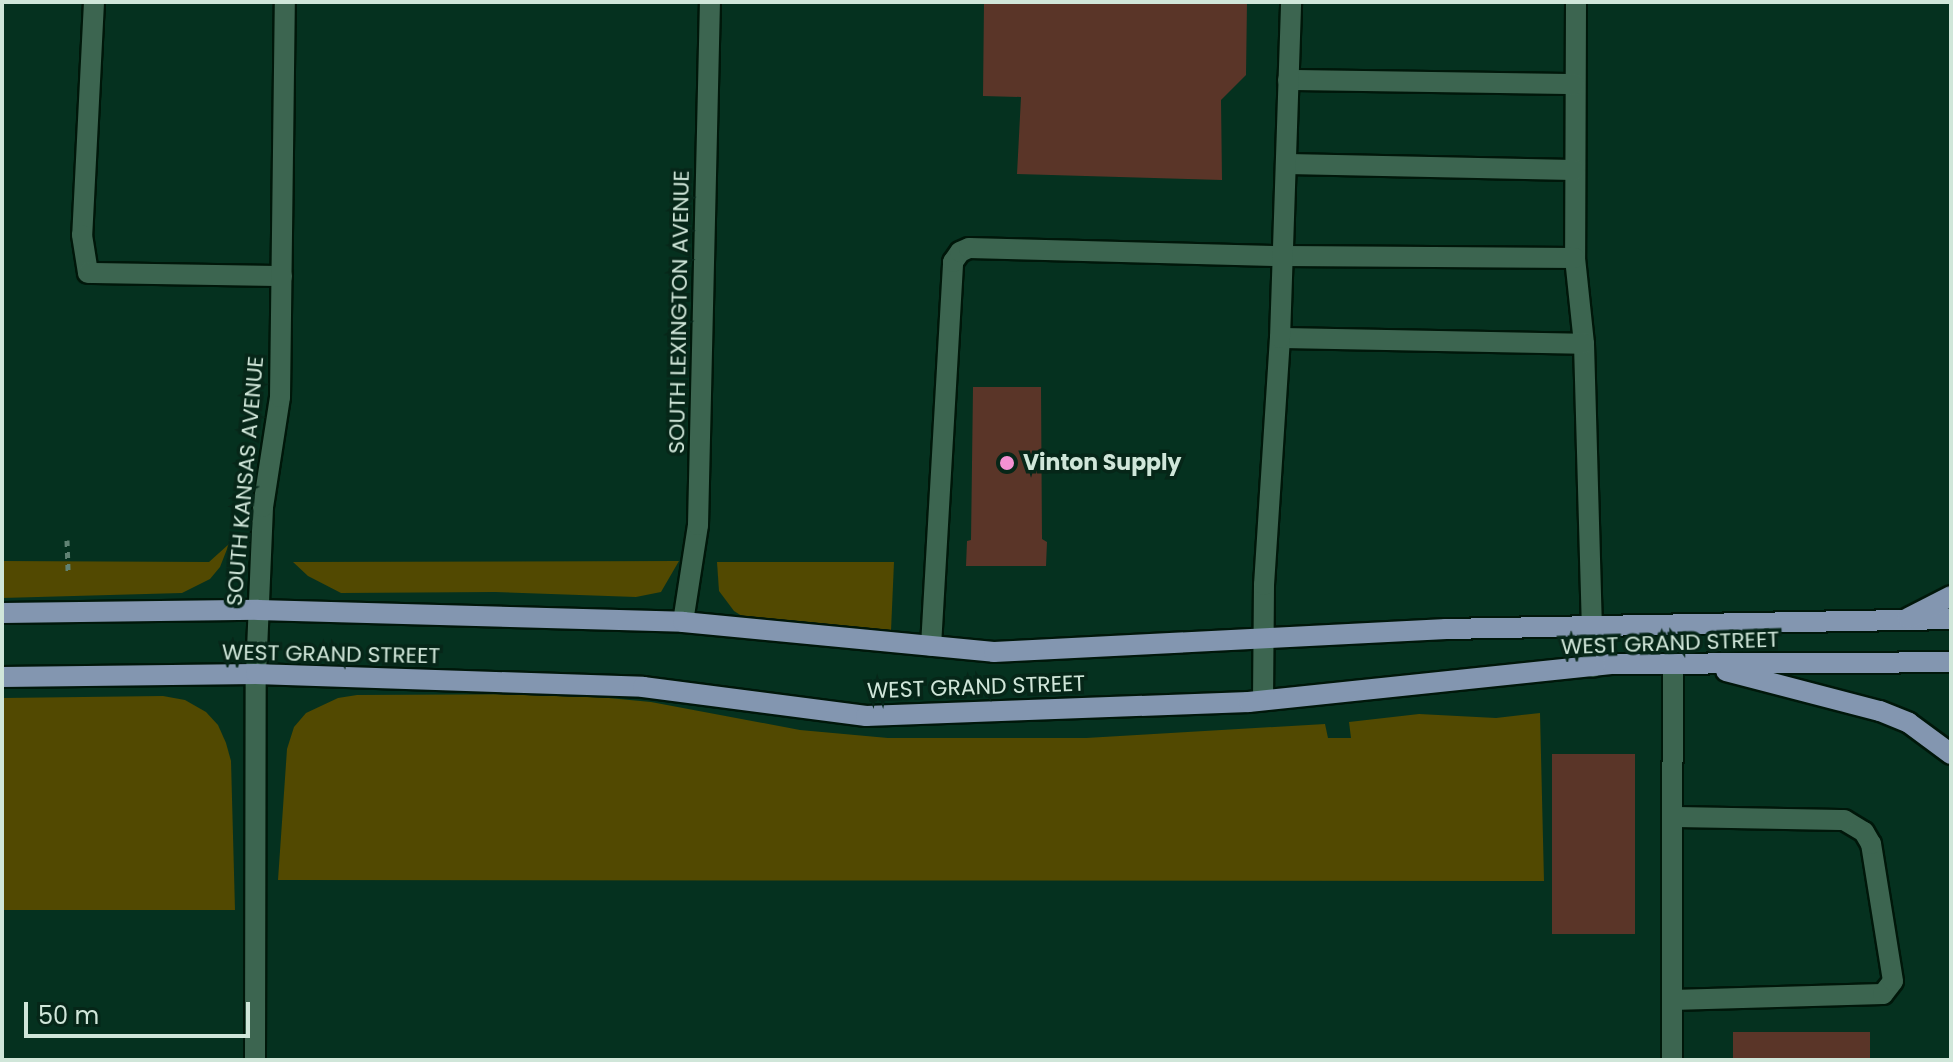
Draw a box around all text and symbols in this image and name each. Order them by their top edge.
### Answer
street label: SOUTH LEXINGTON AVENUE [663,170,695,454]
street label: SOUTH KANSAS AVENUE [221,355,269,607]
place label: Vinton Supply [1023,450,1181,476]
marker: Vinton Supply [998,454,1016,472]
street label: WEST GRAND STREET [1560,626,1780,660]
street label: WEST GRAND STREET [222,639,440,669]
street label: WEST GRAND STREET [866,670,1086,704]
scale bar [28,986,254,1036]
text: 50 m [38,999,99,1032]

